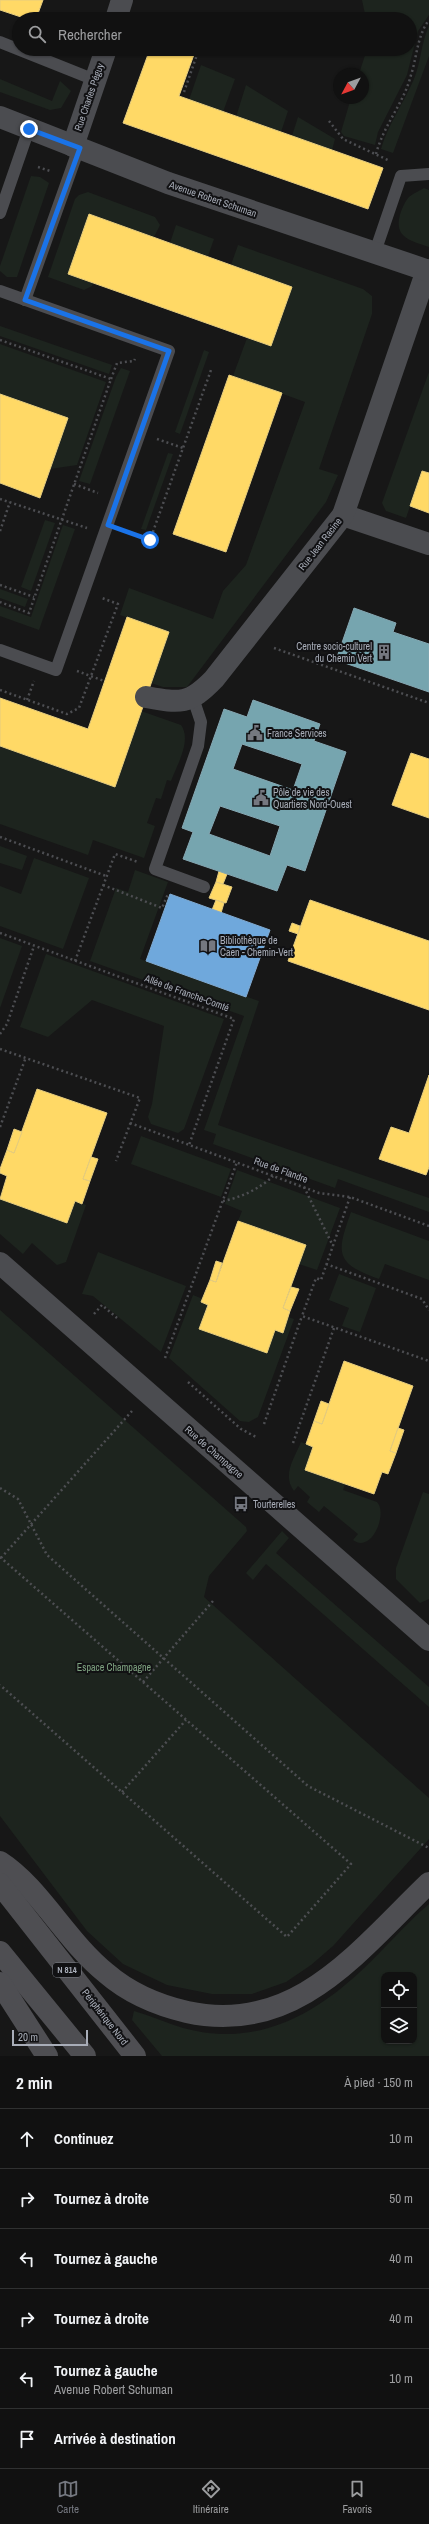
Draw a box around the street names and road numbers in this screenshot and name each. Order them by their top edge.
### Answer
street label: Rue Charles Péguy [71,60,107,133]
street label: Avenue Robert Schuman [167,178,258,220]
street label: Rue Jean Racine [295,515,345,573]
street label: Allée de Franche-Comté [142,971,231,1014]
street label: Rue de Flandre [252,1154,310,1186]
street label: Rue de Champagne [182,1423,246,1481]
road number: N 814 [53,1963,81,1977]
street label: Périphérique Nord [79,1986,131,2048]

